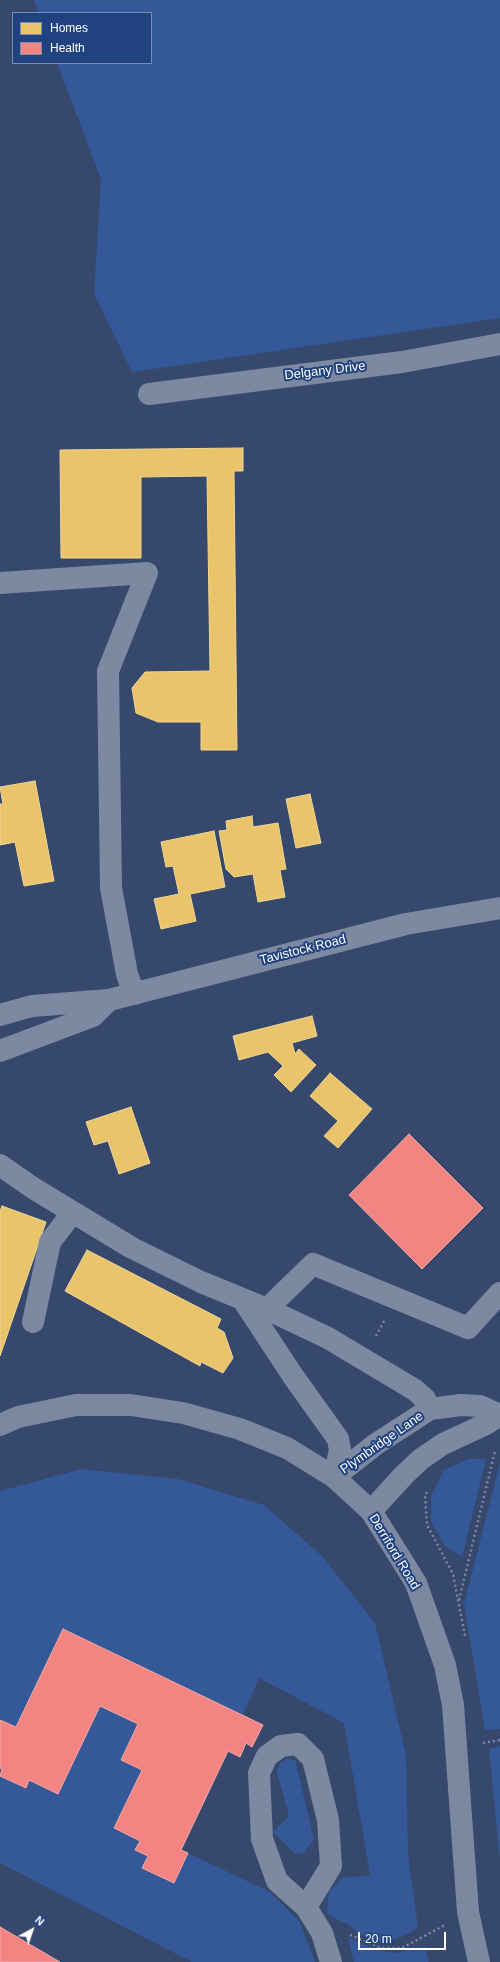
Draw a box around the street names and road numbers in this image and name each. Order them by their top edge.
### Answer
street label: Delgany Drive [284,358,366,384]
street label: Tavistock Road [258,932,348,968]
street label: Plymbridge Lane [338,1409,426,1477]
street label: Derriford Road [365,1511,423,1593]

